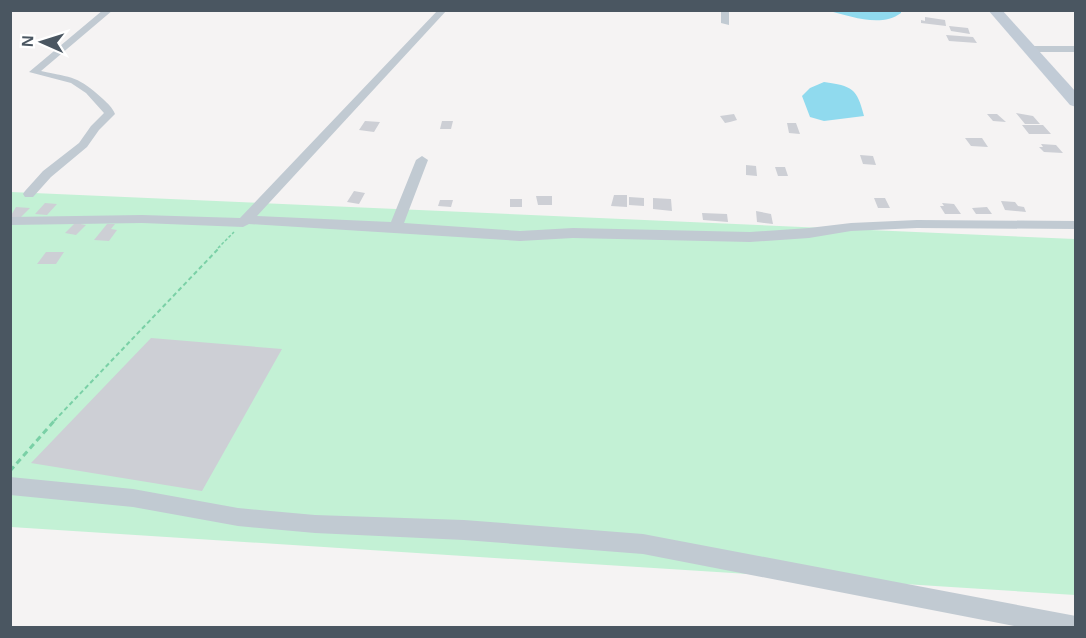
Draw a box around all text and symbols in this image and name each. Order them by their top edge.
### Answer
north arrow [12,12,72,72]
text: N [19,35,36,47]

